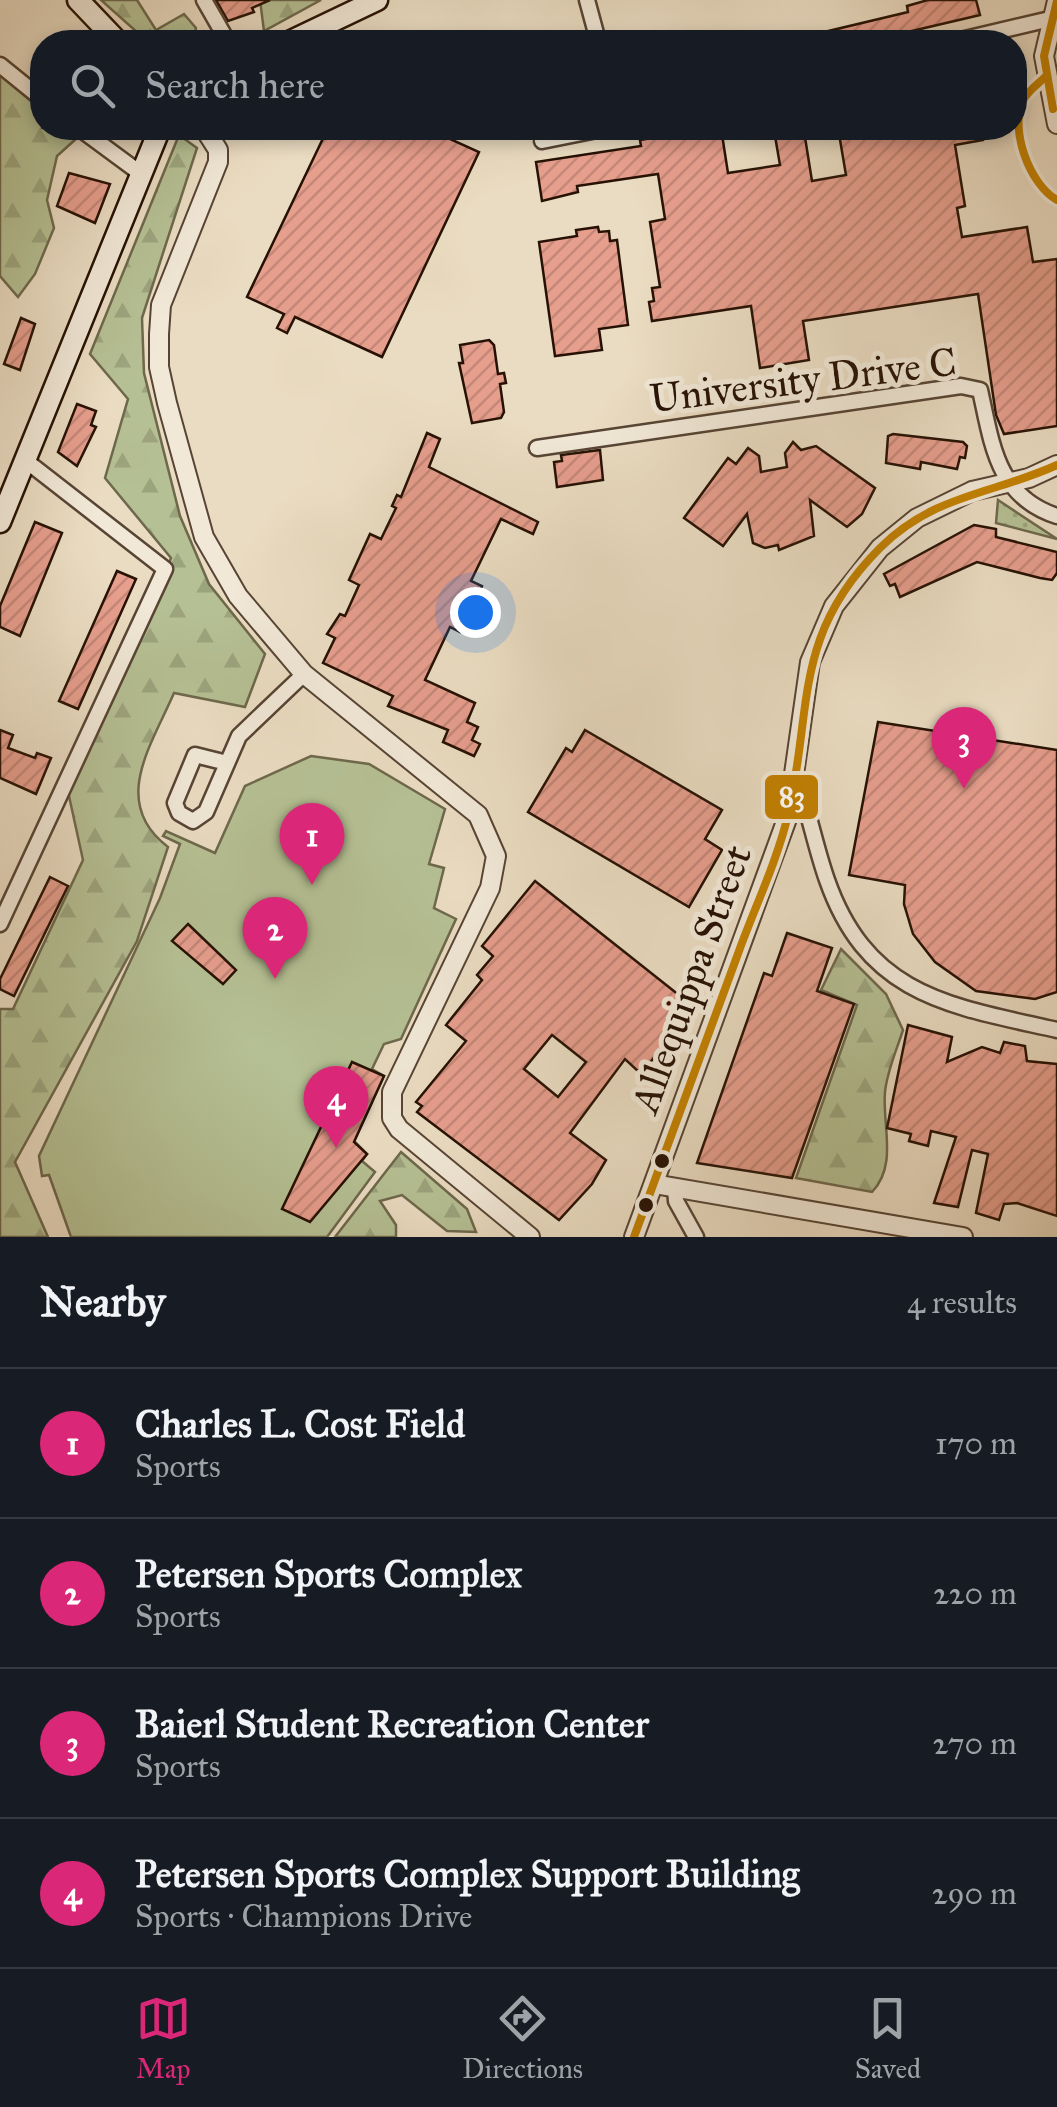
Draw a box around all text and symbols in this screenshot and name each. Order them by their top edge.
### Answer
search box [30,30,1027,140]
icon: search [65,58,120,113]
text: Search here [145,62,325,108]
street label: University Drive C [647,337,959,423]
your location [450,587,501,638]
pin: 3 [932,706,996,789]
line badge: 83 [763,773,820,821]
text: 83 [779,779,805,814]
pin: 1 [280,802,344,885]
street label: Allequippa Street [619,838,762,1122]
pin: 2 [242,896,308,979]
pin: 4 [304,1066,368,1148]
unlabelled marker [652,1151,672,1171]
unlabelled marker [636,1195,656,1215]
text: Nearby [40,1276,165,1328]
text: 4 results [907,1283,1017,1322]
text: Charles L. Cost Field [135,1401,465,1447]
text: 1 [66,1424,79,1463]
text: 170 m [935,1424,1017,1463]
text: Sports [135,1447,221,1486]
text: Petersen Sports Complex [135,1551,522,1597]
text: 2 [65,1574,80,1613]
text: 220 m [933,1574,1017,1613]
text: Sports [135,1597,221,1636]
text: Baierl Student Recreation Center [135,1701,649,1747]
text: 3 [66,1724,79,1763]
text: 270 m [933,1724,1017,1763]
text: Sports [135,1747,221,1786]
text: Petersen Sports Complex Support Building [135,1851,800,1897]
text: 4 [64,1874,81,1913]
text: 290 m [932,1874,1017,1913]
text: Sports · Champions Drive [135,1897,472,1936]
tab: Map [136,1991,191,2086]
tab: Directions [462,1991,583,2086]
tab: Saved [855,1991,921,2086]

